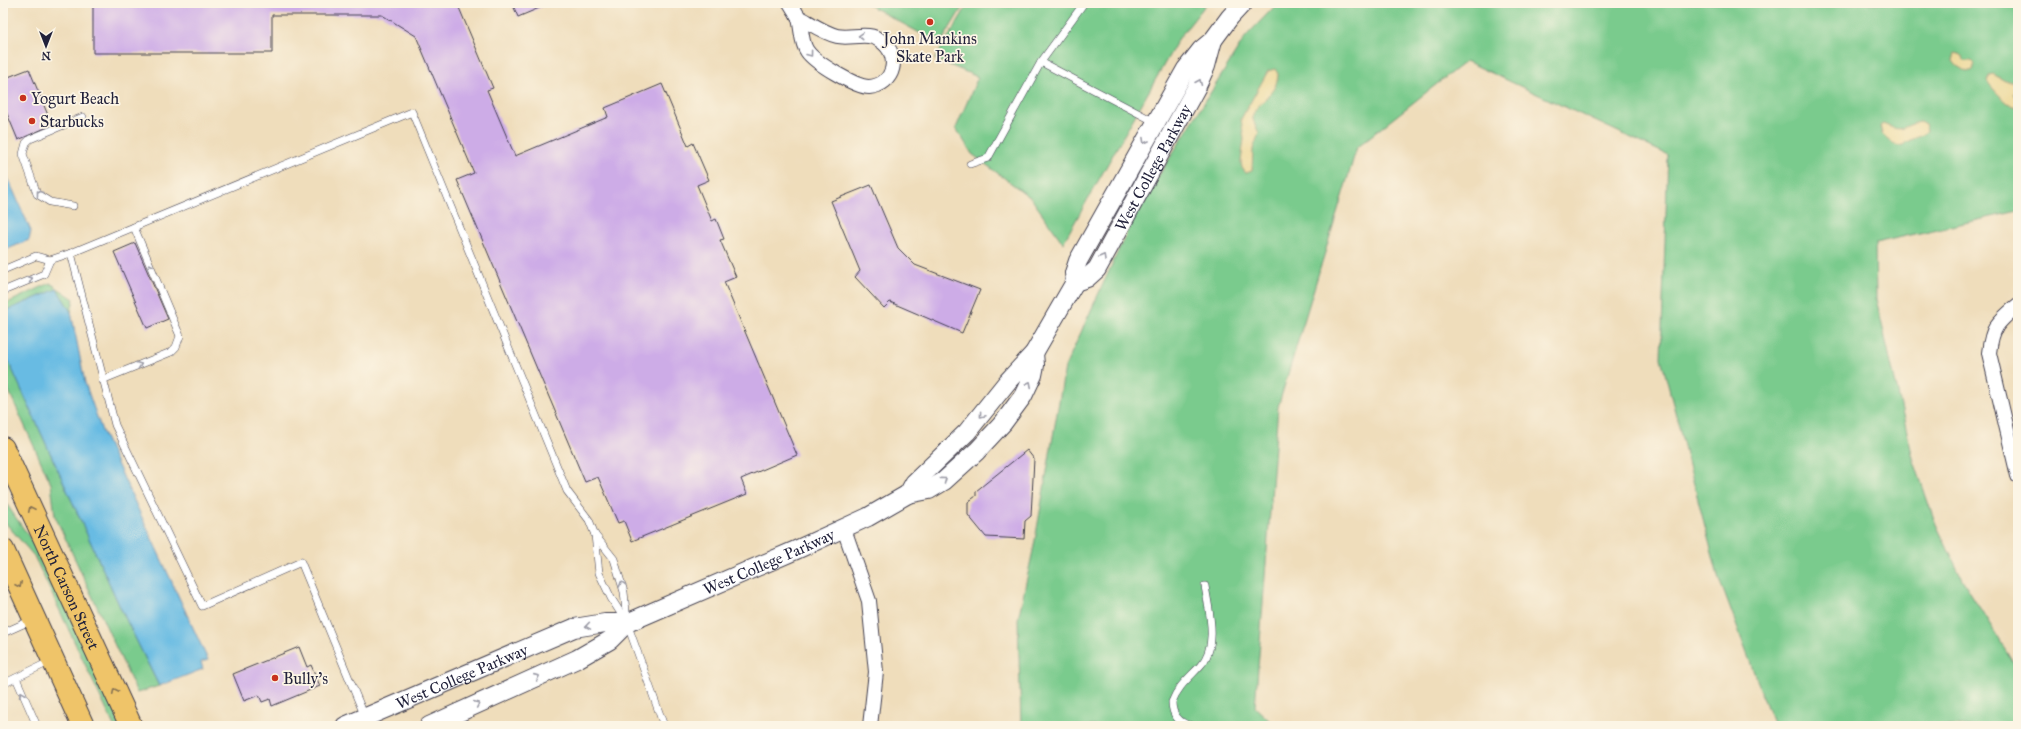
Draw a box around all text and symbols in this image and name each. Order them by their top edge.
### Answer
marker: John Mankins Skate Park [925,17,935,27]
north arrow [26,26,66,66]
place label: John Mankins Skate Park [881,29,977,66]
one-way arrow [858,32,864,41]
text: N [41,49,51,62]
one-way arrow [805,49,812,56]
one-way arrow [1195,78,1203,85]
place label: Yogurt Beach [31,89,119,109]
marker: Yogurt Beach [18,93,28,103]
street label: West College Parkway [1110,100,1195,234]
place label: Starbucks [40,112,104,131]
marker: Starbucks [27,116,37,126]
one-way arrow [1142,137,1149,144]
one-way arrow [36,190,43,198]
one-way arrow [1098,254,1106,261]
one-way arrow [147,262,155,269]
one-way arrow [27,276,34,284]
one-way arrow [135,362,142,370]
one-way arrow [1024,380,1032,388]
one-way arrow [979,410,986,417]
one-way arrow [939,478,946,485]
one-way arrow [28,505,36,512]
street label: North Carson Street [30,522,104,653]
street label: West College Parkway [700,524,838,599]
one-way arrow [14,581,22,589]
one-way arrow [618,581,627,588]
one-way arrow [585,621,591,630]
street label: West College Parkway [393,639,531,713]
place label: Bully's [283,669,328,688]
marker: Bully's [270,673,280,683]
one-way arrow [533,674,541,682]
one-way arrow [112,687,120,695]
one-way arrow [19,690,27,697]
one-way arrow [473,701,481,709]

